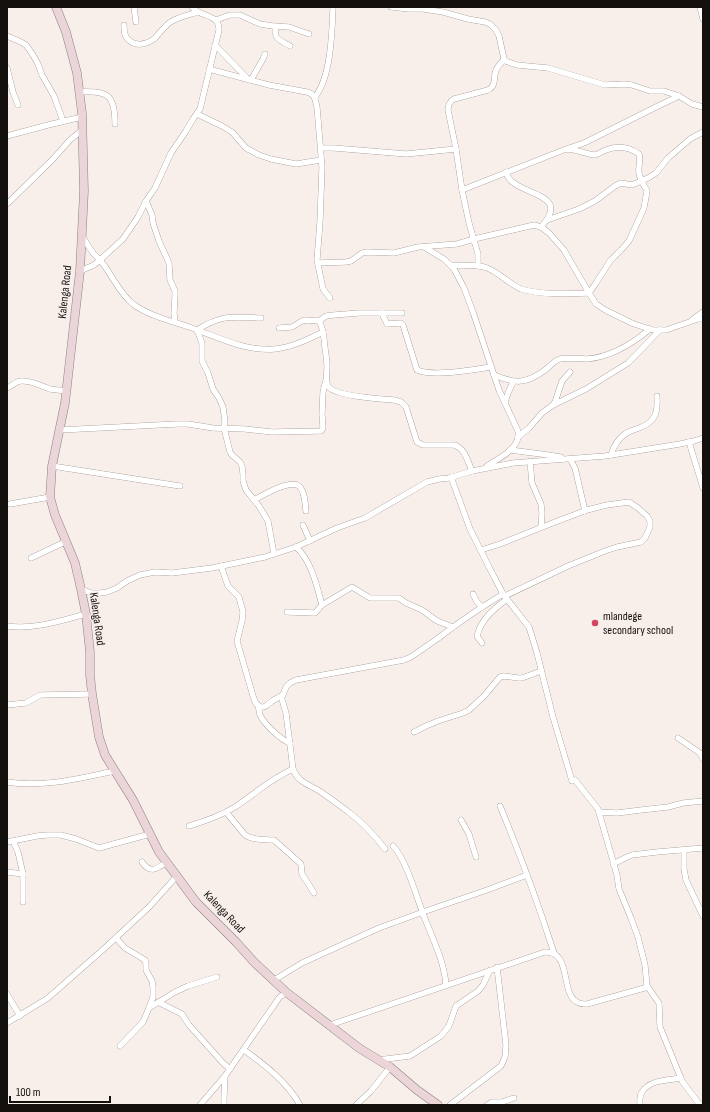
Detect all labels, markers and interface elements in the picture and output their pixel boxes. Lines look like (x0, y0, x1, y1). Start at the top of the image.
street label: Kalenga Road (55, 265, 75, 319)
street label: Kalenga Road (86, 592, 108, 646)
place label: mlandege secondary school (603, 609, 673, 638)
marker: mlandege secondary school (590, 618, 600, 628)
street label: Kalenga Road (200, 888, 248, 936)
scale bar (10, 1078, 110, 1104)
text: 100 m (16, 1085, 41, 1100)

